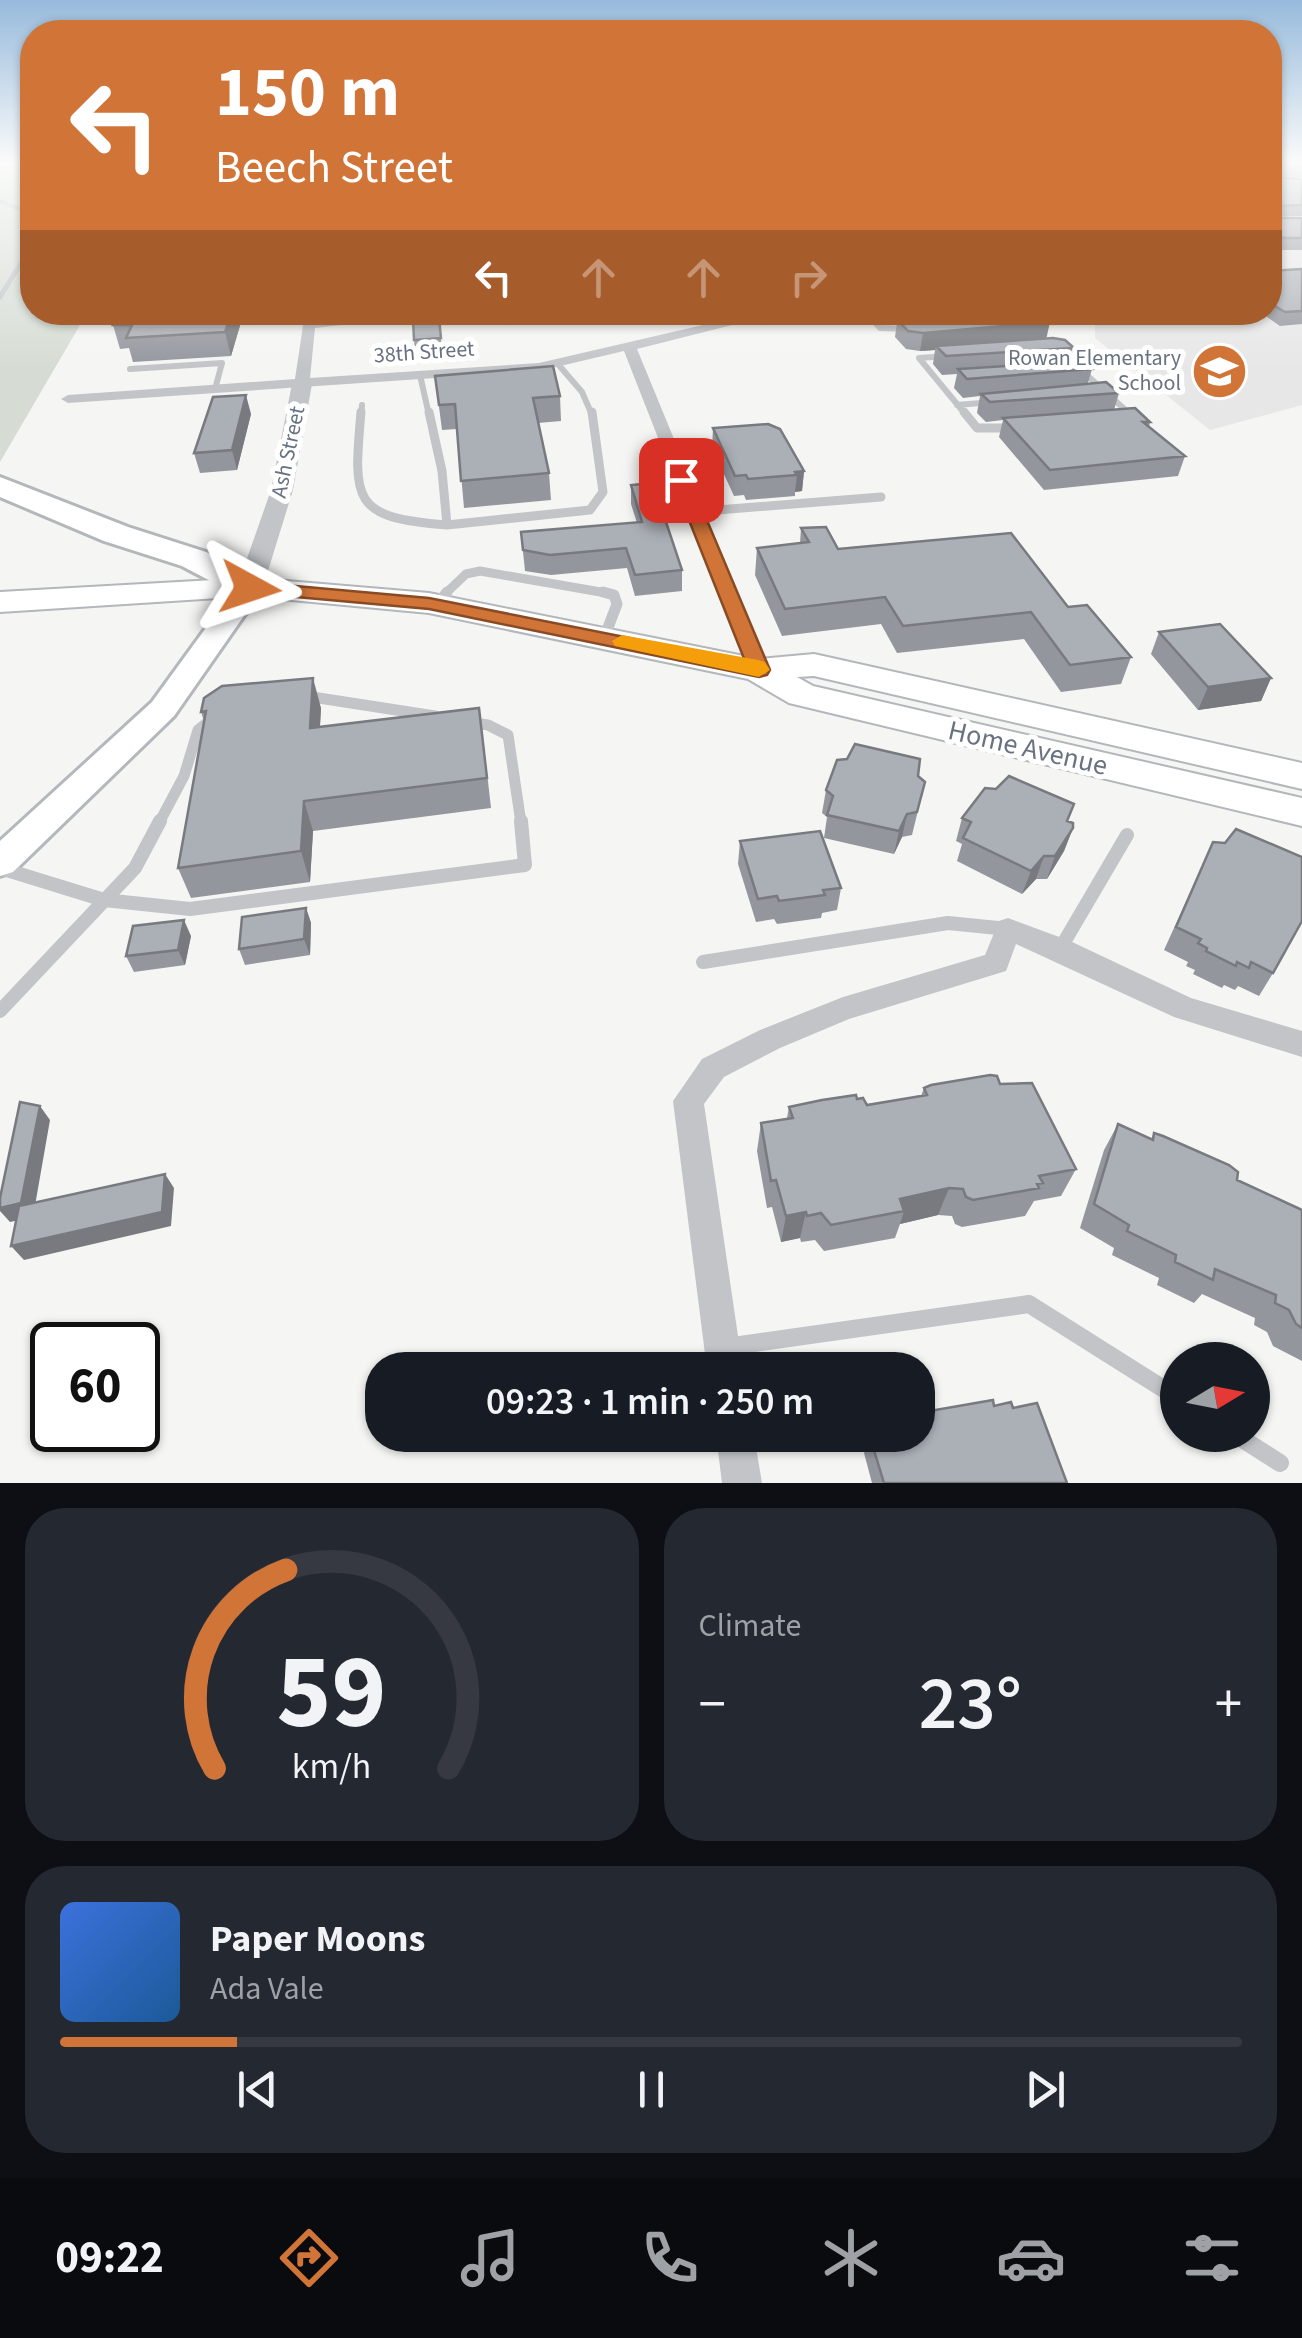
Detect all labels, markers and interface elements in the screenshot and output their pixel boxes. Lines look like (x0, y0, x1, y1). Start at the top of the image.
text: 150 m (215, 43, 400, 143)
icon: left (50, 60, 180, 190)
text: Beech Street (215, 136, 453, 200)
icon: left (466, 250, 521, 305)
icon: ahead (571, 250, 626, 305)
icon: ahead (676, 250, 731, 305)
icon: right (781, 250, 836, 305)
street label: 38th Street (373, 332, 476, 371)
school or university icon: Rowan Elementary School (1190, 341, 1250, 401)
place label: Rowan Elementary School (1008, 342, 1182, 399)
street label: Ash Street (263, 403, 313, 501)
pin (639, 438, 724, 523)
icon: arrive (654, 453, 709, 508)
position arrow (198, 536, 302, 640)
street label: Home Avenue (944, 710, 1112, 786)
speed limit sign: 60 (30, 1322, 160, 1452)
north arrow (1160, 1342, 1270, 1452)
map controls (1160, 1342, 1270, 1452)
text: 09:23 · 1 min · 250 m (486, 1375, 814, 1429)
text: Climate (699, 1603, 801, 1649)
text: 59 (277, 1620, 387, 1768)
text: 23° (919, 1651, 1022, 1758)
text: − (699, 1666, 726, 1744)
text: + (1215, 1666, 1242, 1744)
text: km/h (292, 1741, 371, 1792)
text: Paper Moons (210, 1912, 425, 1966)
text: Ada Vale (210, 1966, 324, 2012)
icon: previous (230, 2062, 285, 2117)
icon: pause (624, 2062, 679, 2117)
icon: next (1018, 2062, 1073, 2117)
icon: directions (274, 2223, 344, 2293)
icon: music (455, 2223, 525, 2293)
icon: phone (635, 2223, 705, 2293)
icon: climate (816, 2223, 886, 2293)
icon: car (996, 2223, 1066, 2293)
icon: filters (1177, 2223, 1247, 2293)
text: 09:22 (55, 2226, 164, 2290)

